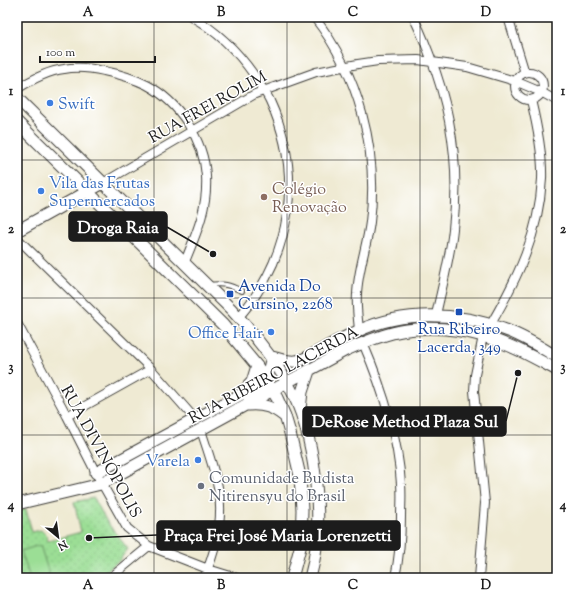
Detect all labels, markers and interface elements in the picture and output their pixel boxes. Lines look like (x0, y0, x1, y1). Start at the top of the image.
text: A (83, 4, 94, 22)
text: B (217, 4, 226, 22)
text: C (348, 4, 358, 22)
text: D (481, 4, 491, 22)
scale bar (40, 38, 155, 64)
text: 100 m (46, 44, 75, 62)
street label: RUA FREI ROLIM (145, 66, 272, 150)
text: 1 (9, 83, 14, 101)
text: 1 (561, 83, 566, 101)
place label: Swift (58, 94, 96, 117)
marker: Swift (45, 98, 55, 108)
place label: Vila das Frutas Supermercados (49, 173, 155, 214)
place label: Colégio Renovação (272, 179, 347, 220)
marker: Vila das Frutas Supermercados (36, 186, 46, 196)
marker: Colégio Renovação (259, 192, 269, 202)
callout: Droga Raia (69, 212, 167, 241)
text: Droga Raia (77, 217, 159, 241)
text: 2 (8, 221, 15, 239)
text: 2 (560, 221, 567, 239)
place label: Avenida Do Cursino, 2268 (238, 276, 333, 317)
marker: Avenida Do Cursino, 2268 (225, 289, 235, 299)
marker: Rua Ribeiro Lacerda, 349 (454, 307, 464, 317)
place label: Rua Ribeiro Lacerda, 349 (417, 319, 501, 360)
street label: RUA RIBEIRO LACERDA (185, 322, 363, 431)
place label: Office Hair (188, 323, 263, 346)
marker: Office Hair (266, 327, 276, 337)
text: 3 (8, 359, 14, 377)
text: 3 (560, 359, 566, 377)
street label: RUA DIVINÓPOLIS (54, 381, 147, 523)
callout: DeRose Method Plaza Sul (303, 407, 506, 436)
text: DeRose Method Plaza Sul (312, 411, 499, 435)
place label: Varela (146, 451, 191, 474)
marker: Varela (193, 455, 203, 465)
place label: Comunidade Budista Nitirensyu do Brasil (209, 468, 355, 509)
marker: Comunidade Budista Nitirensyu do Brasil (196, 481, 206, 491)
text: 4 (7, 497, 15, 515)
text: 4 (559, 497, 567, 515)
north arrow (38, 517, 78, 557)
callout: Praça Frei José Maria Lorenzetti (157, 521, 400, 550)
text: Praça Frei José Maria Lorenzetti (164, 525, 392, 549)
text: N (54, 535, 71, 554)
text: A (83, 577, 94, 595)
text: B (217, 577, 226, 595)
text: C (348, 577, 358, 595)
text: D (481, 577, 491, 595)

